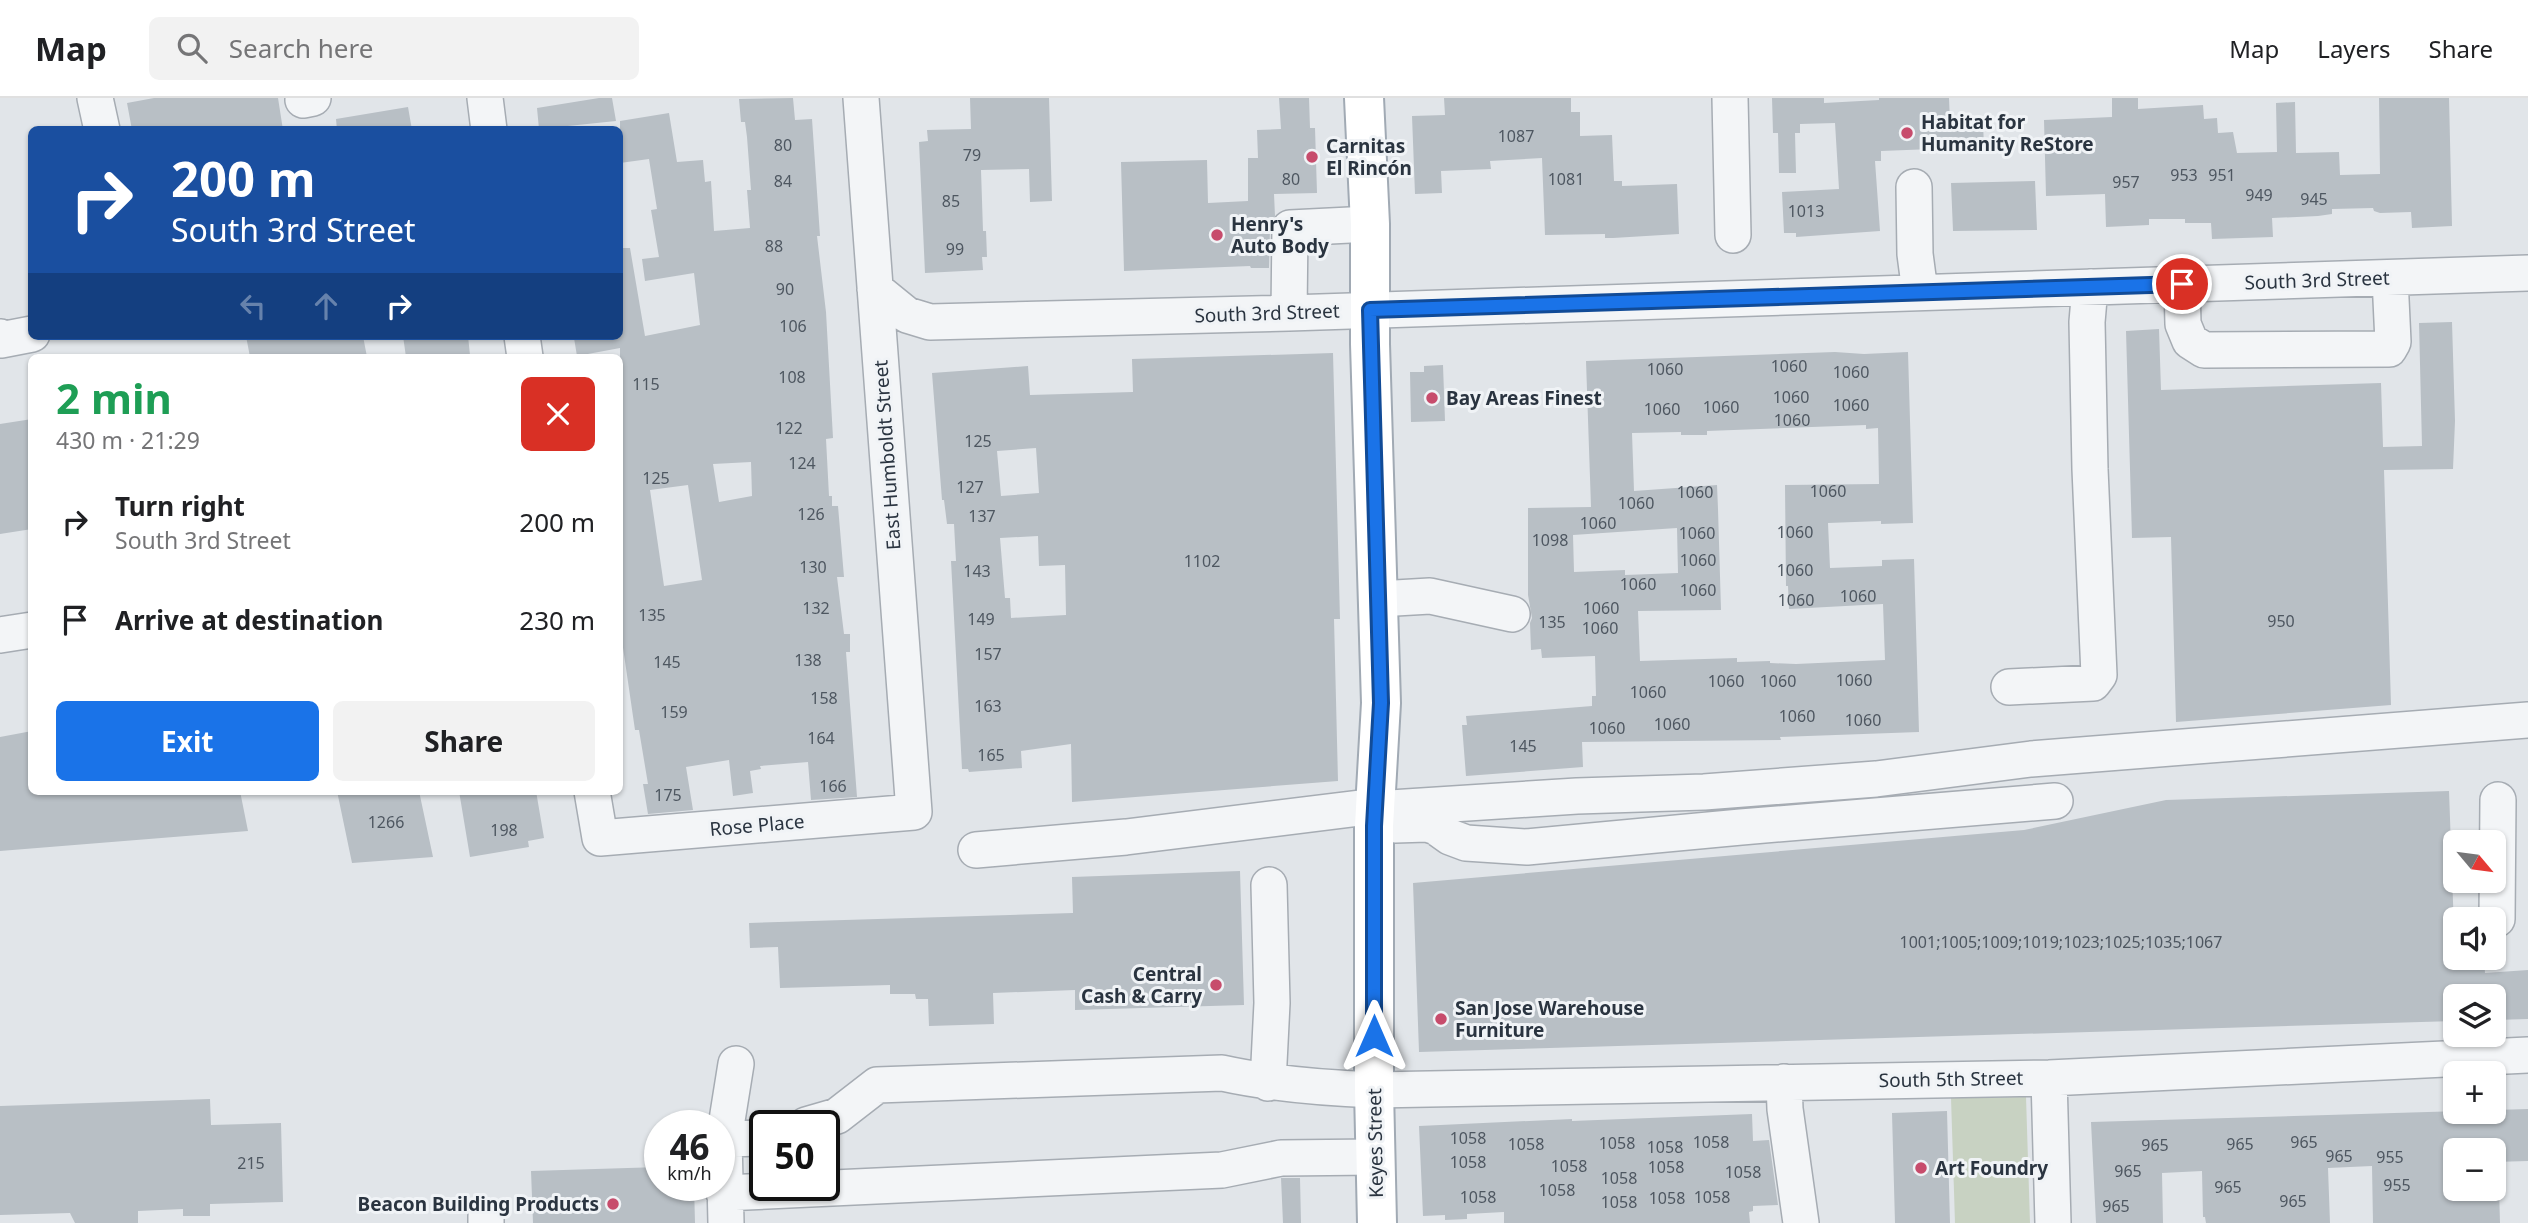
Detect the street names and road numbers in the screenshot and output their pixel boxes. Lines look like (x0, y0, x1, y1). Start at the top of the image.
street label: South 3rd Street (2244, 264, 2390, 296)
street label: South 3rd Street (1194, 297, 1340, 329)
street label: East Humboldt Street (867, 359, 907, 551)
street label: Rose Place (709, 808, 805, 842)
street label: South 5th Street (1878, 1065, 2024, 1093)
street label: Keyes Street (1361, 1088, 1389, 1198)

